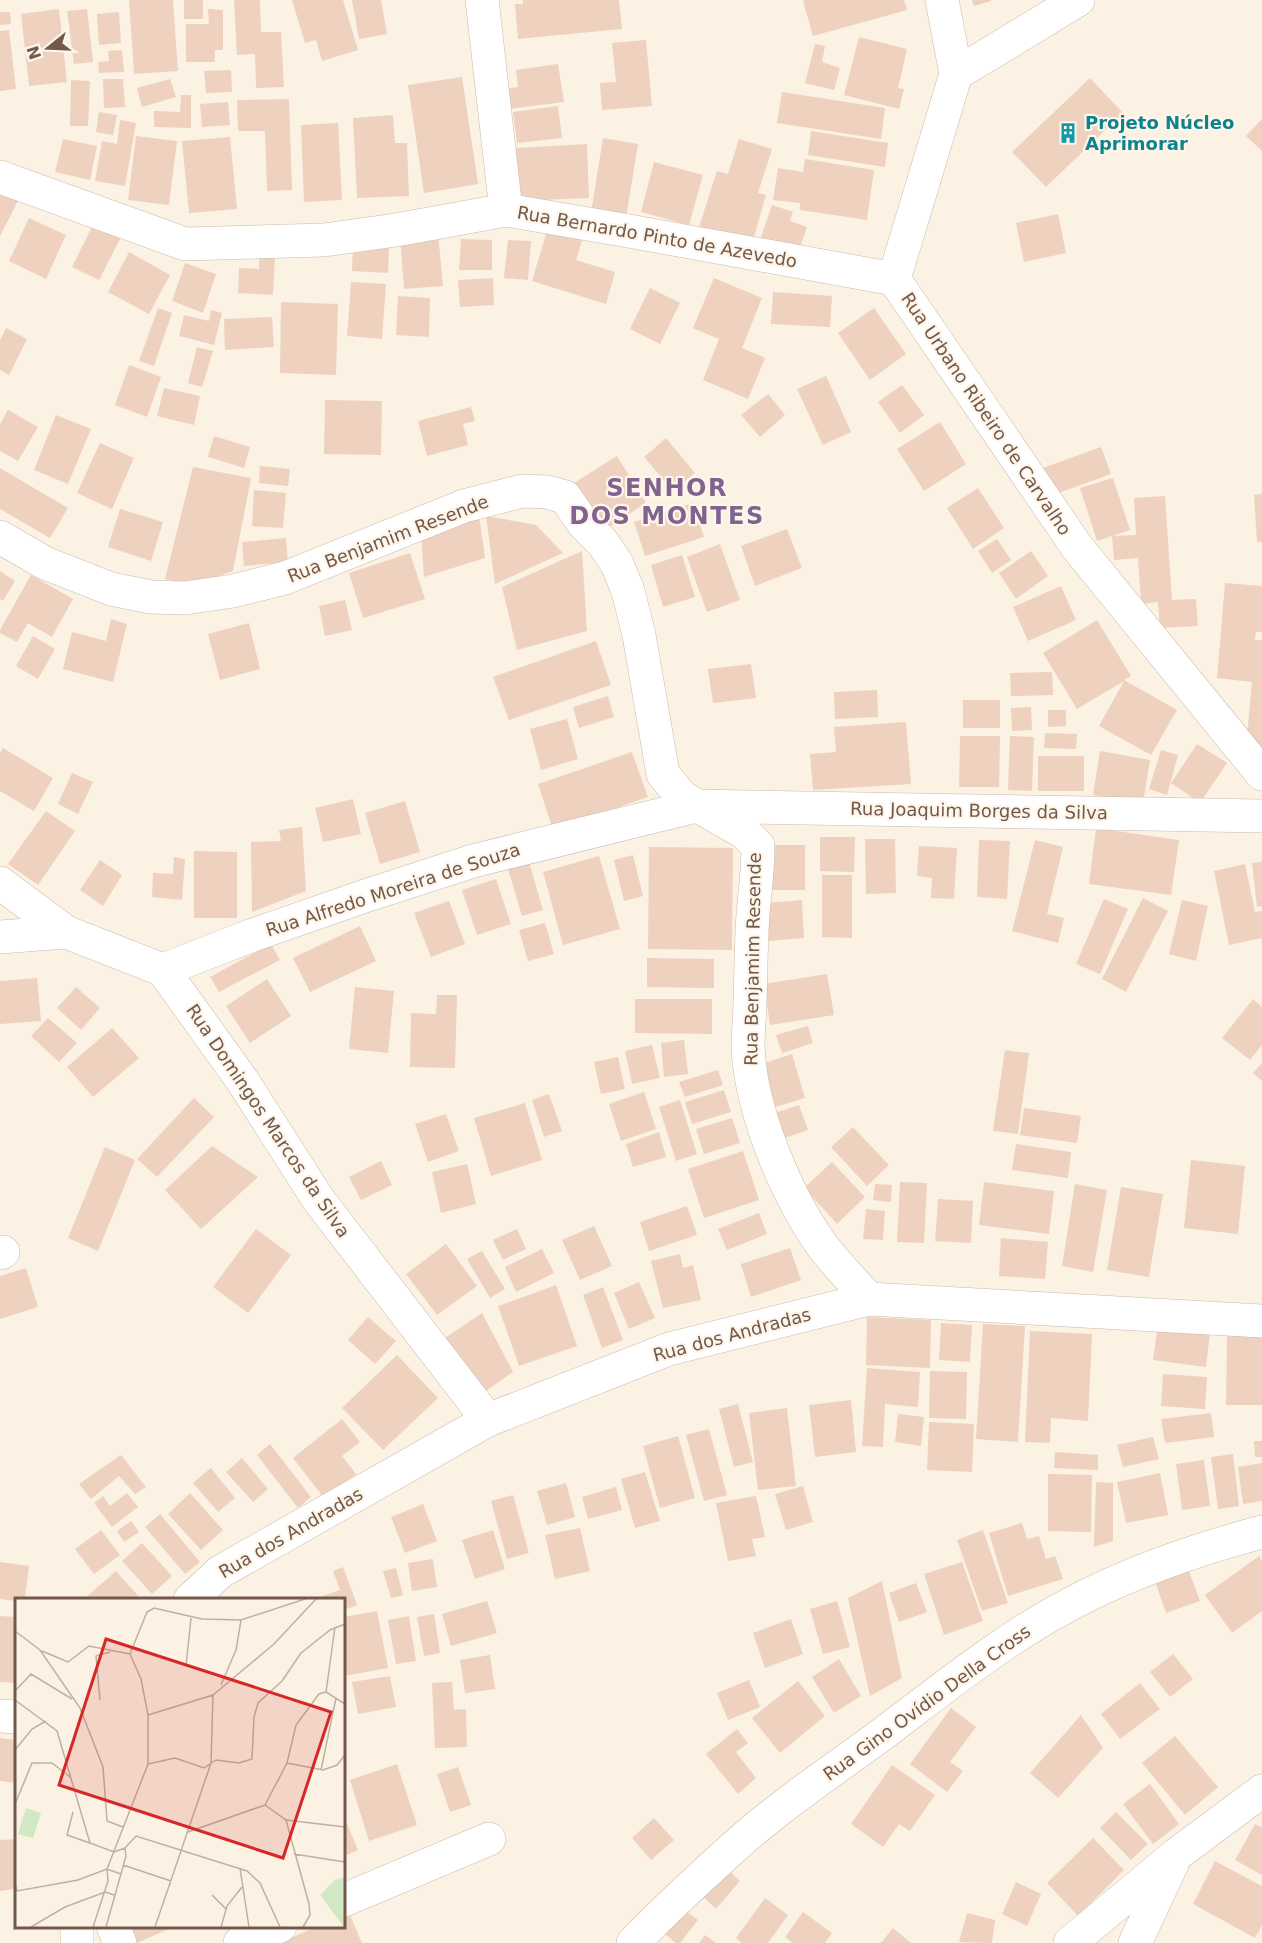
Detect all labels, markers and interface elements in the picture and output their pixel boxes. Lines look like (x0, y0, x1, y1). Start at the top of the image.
north arrow (18, 18, 78, 78)
text: N (23, 43, 45, 62)
place label: Projeto Núcleo Aprimorar (1085, 112, 1234, 154)
building icon: Projeto Núcleo Aprimorar (1056, 121, 1080, 145)
street label: Rua Bernardo Pinto de Azevedo (515, 202, 799, 272)
street label: Rua Urbano Ribeiro de Carvalho (897, 288, 1076, 539)
district label: SENHOR DOS MONTES (569, 474, 765, 530)
street label: Rua Benjamim Resende (284, 490, 491, 587)
street label: Rua Joaquim Borges da Silva (850, 798, 1108, 823)
street label: Rua Alfredo Moreira de Souza (263, 838, 523, 941)
street label: Rua Benjamim Resende (740, 852, 765, 1066)
street label: Rua Domingos Marcos da Silva (182, 1000, 355, 1241)
street label: Rua dos Andradas (651, 1303, 813, 1366)
street label: Rua dos Andradas (215, 1483, 366, 1582)
inset map (15, 1598, 345, 1928)
street label: Rua Gino Ovídio Della Cross (819, 1620, 1034, 1785)

